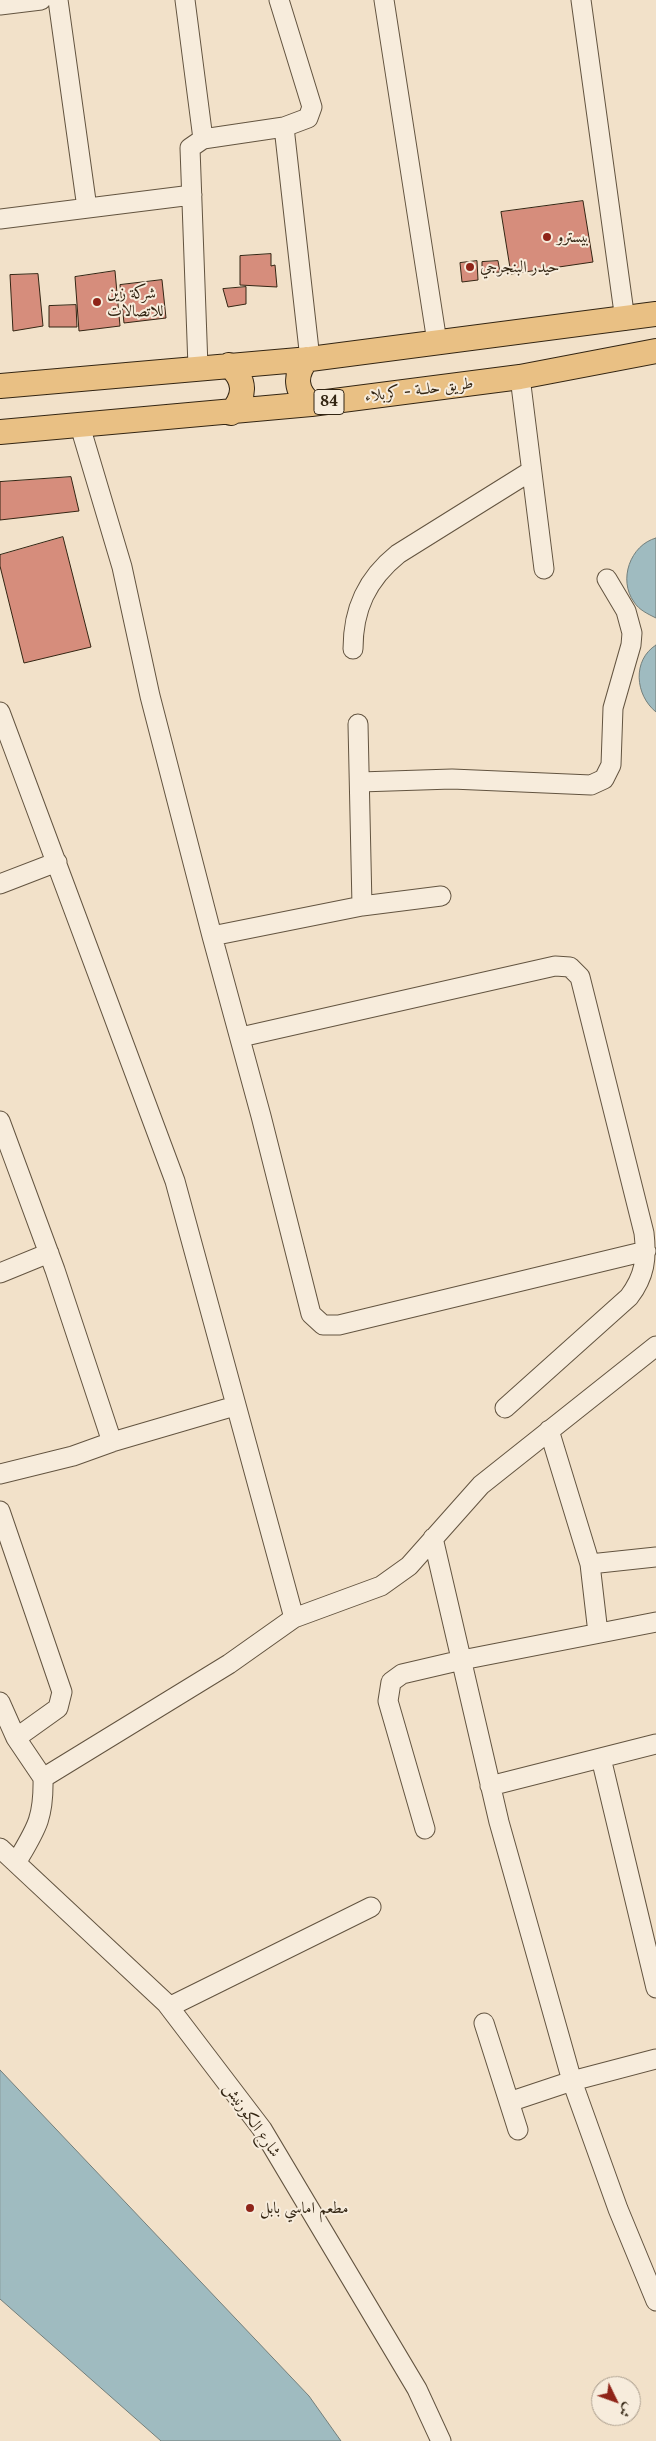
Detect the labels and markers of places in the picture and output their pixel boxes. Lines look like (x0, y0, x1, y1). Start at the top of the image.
place label: بيسترو (557, 227, 589, 247)
marker: بيسترو (541, 231, 553, 243)
place label: حيدر البنجرجي (480, 257, 559, 277)
marker: حيدر البنجرجي (464, 261, 476, 273)
place label: شركة زين للاتصالات (107, 283, 164, 321)
marker: شركة زين للاتصالات (91, 296, 103, 308)
place label: مطعم اماسي بابل (260, 2198, 348, 2218)
marker: مطعم اماسي بابل (244, 2202, 256, 2214)

